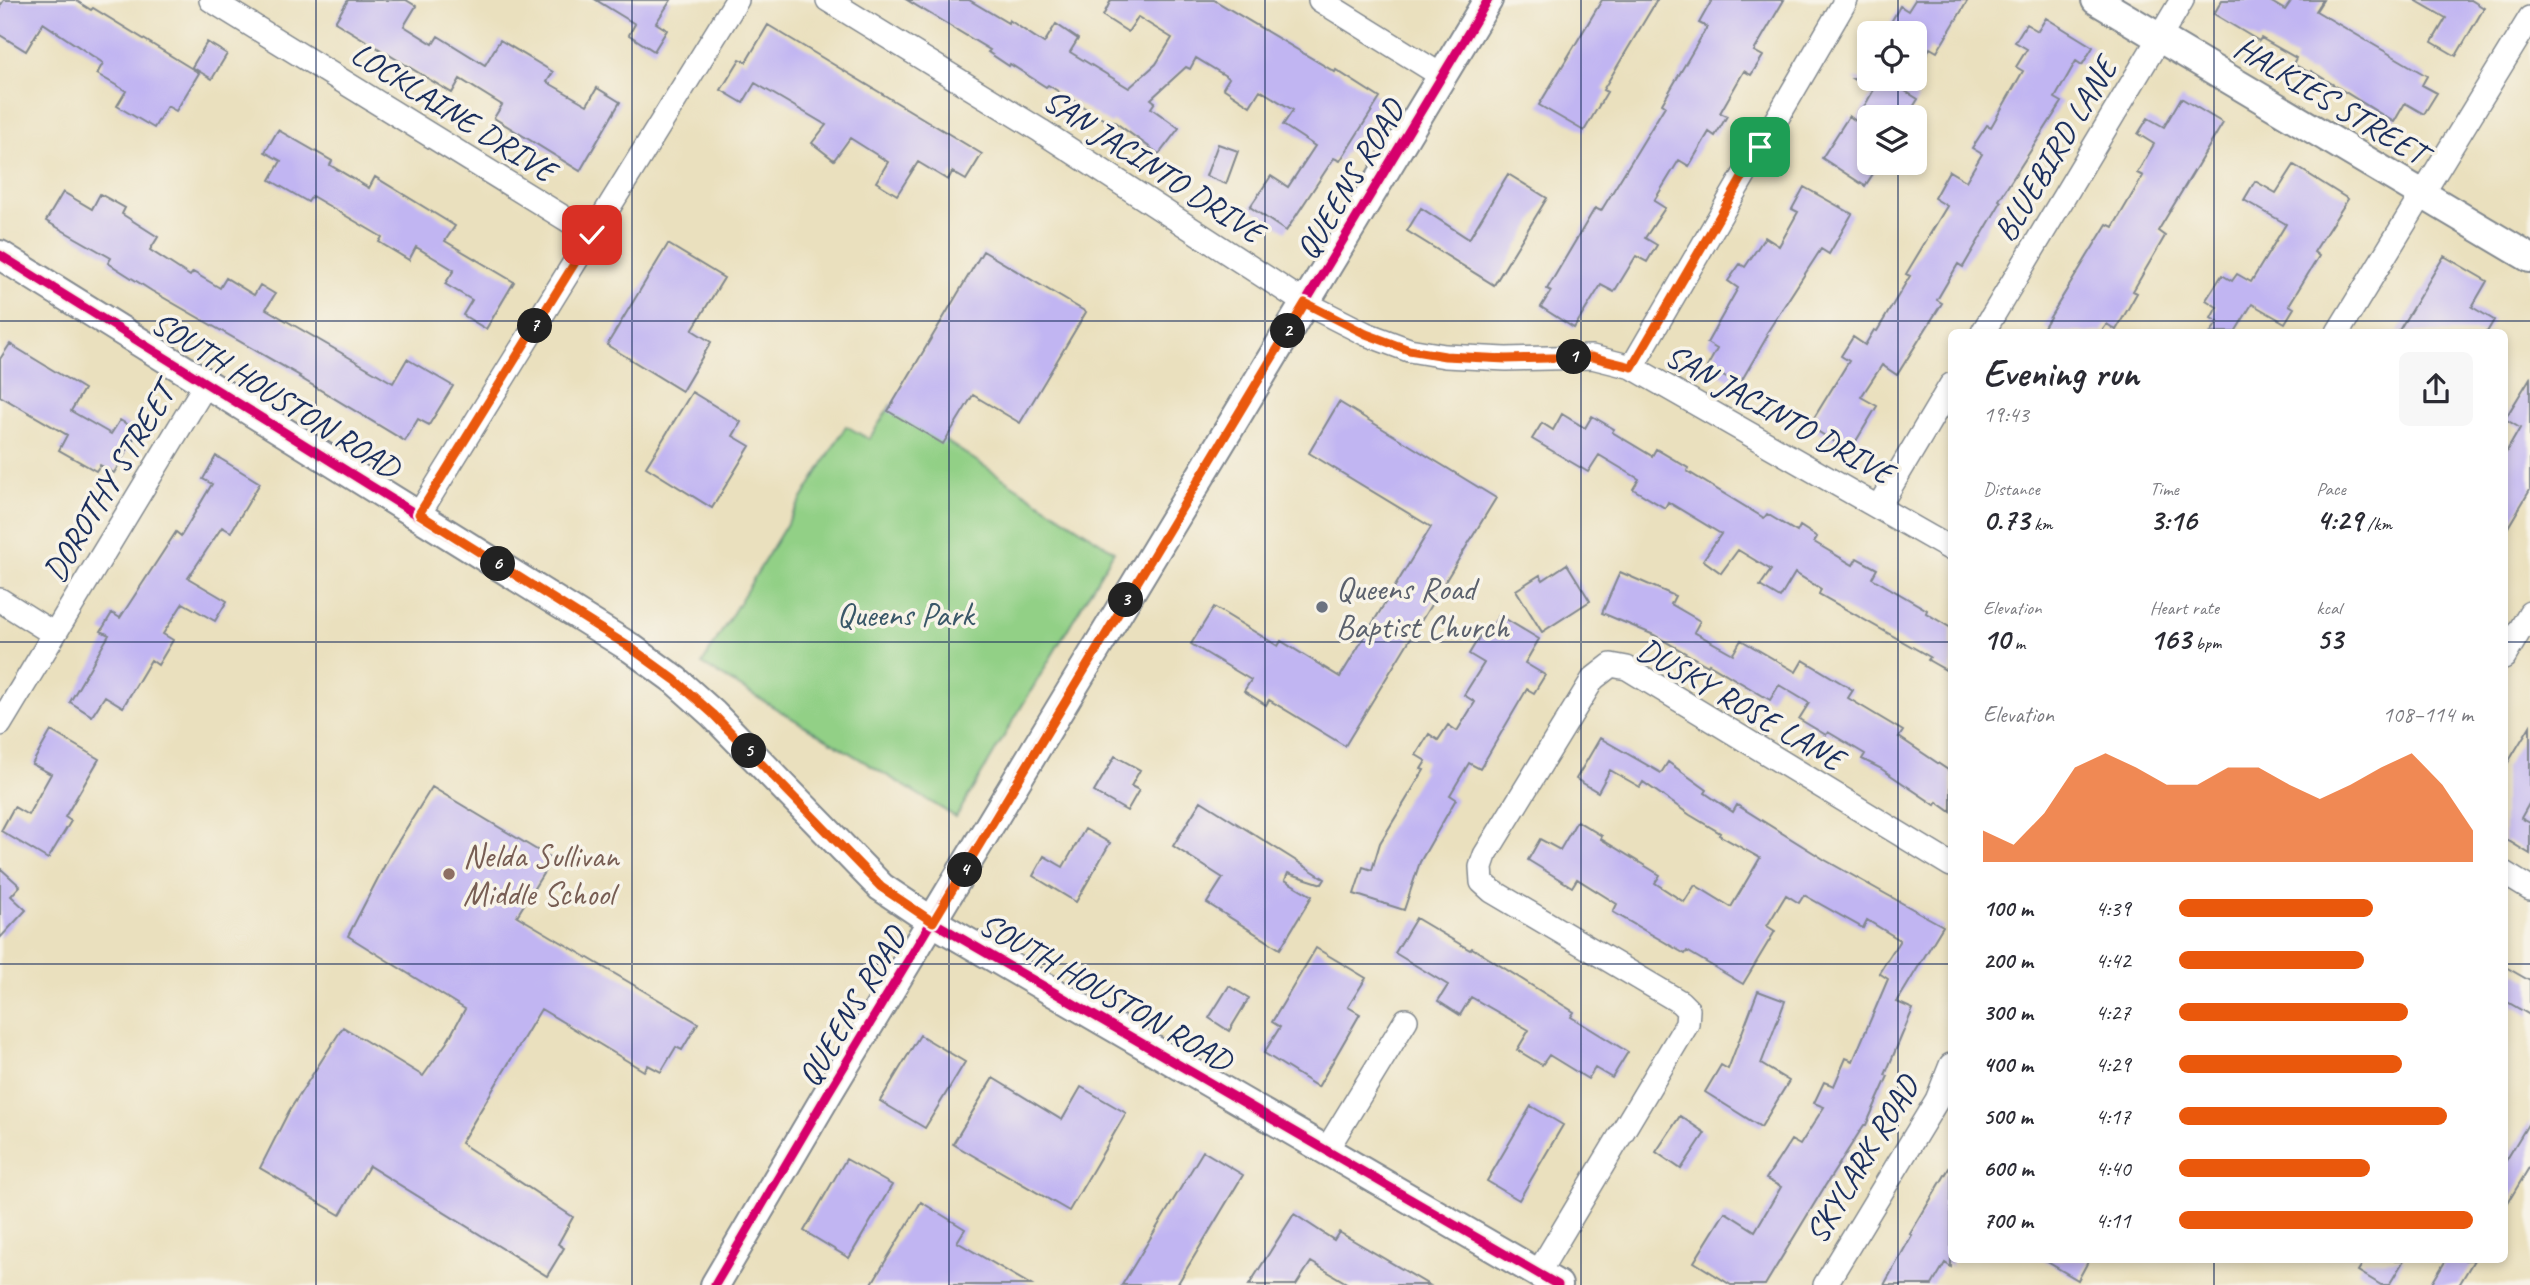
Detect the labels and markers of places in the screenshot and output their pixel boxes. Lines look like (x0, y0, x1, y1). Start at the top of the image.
pin (1730, 117, 1790, 177)
pin (562, 205, 622, 265)
pin: 7 (518, 308, 552, 344)
pin: 2 (1270, 314, 1306, 348)
pin: 1 (1556, 340, 1592, 374)
pin: 6 (480, 546, 516, 582)
place label: Queens Road Baptist Church (1336, 568, 1511, 648)
pin: 3 (1108, 582, 1144, 618)
marker: Queens Road Baptist Church (1314, 599, 1330, 615)
pin: 5 (732, 734, 766, 768)
place label: Nelda Sullivan Middle School (463, 835, 621, 915)
pin: 4 (948, 852, 982, 888)
marker: Nelda Sullivan Middle School (441, 866, 457, 882)

